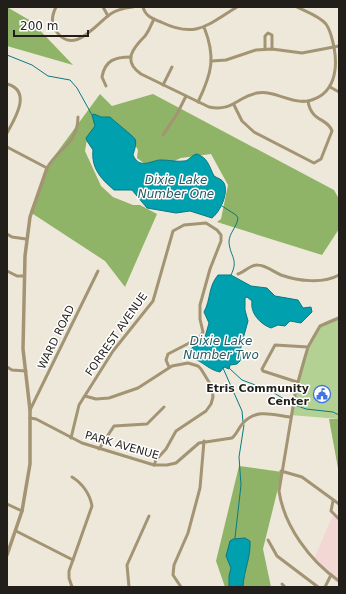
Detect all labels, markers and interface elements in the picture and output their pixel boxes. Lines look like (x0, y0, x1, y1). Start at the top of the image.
scale bar (14, 12, 88, 38)
text: 200 m (20, 19, 58, 33)
water label: Dixie Lake Number One (138, 173, 214, 201)
street label: FORREST AVENUE (83, 290, 150, 379)
street label: WARD ROAD (35, 303, 78, 371)
water label: Dixie Lake Number Two (183, 334, 259, 362)
place label: Etris Community Center (206, 382, 310, 408)
public building icon: Etris Community Center (312, 384, 332, 404)
street label: PARK AVENUE (83, 429, 160, 462)

